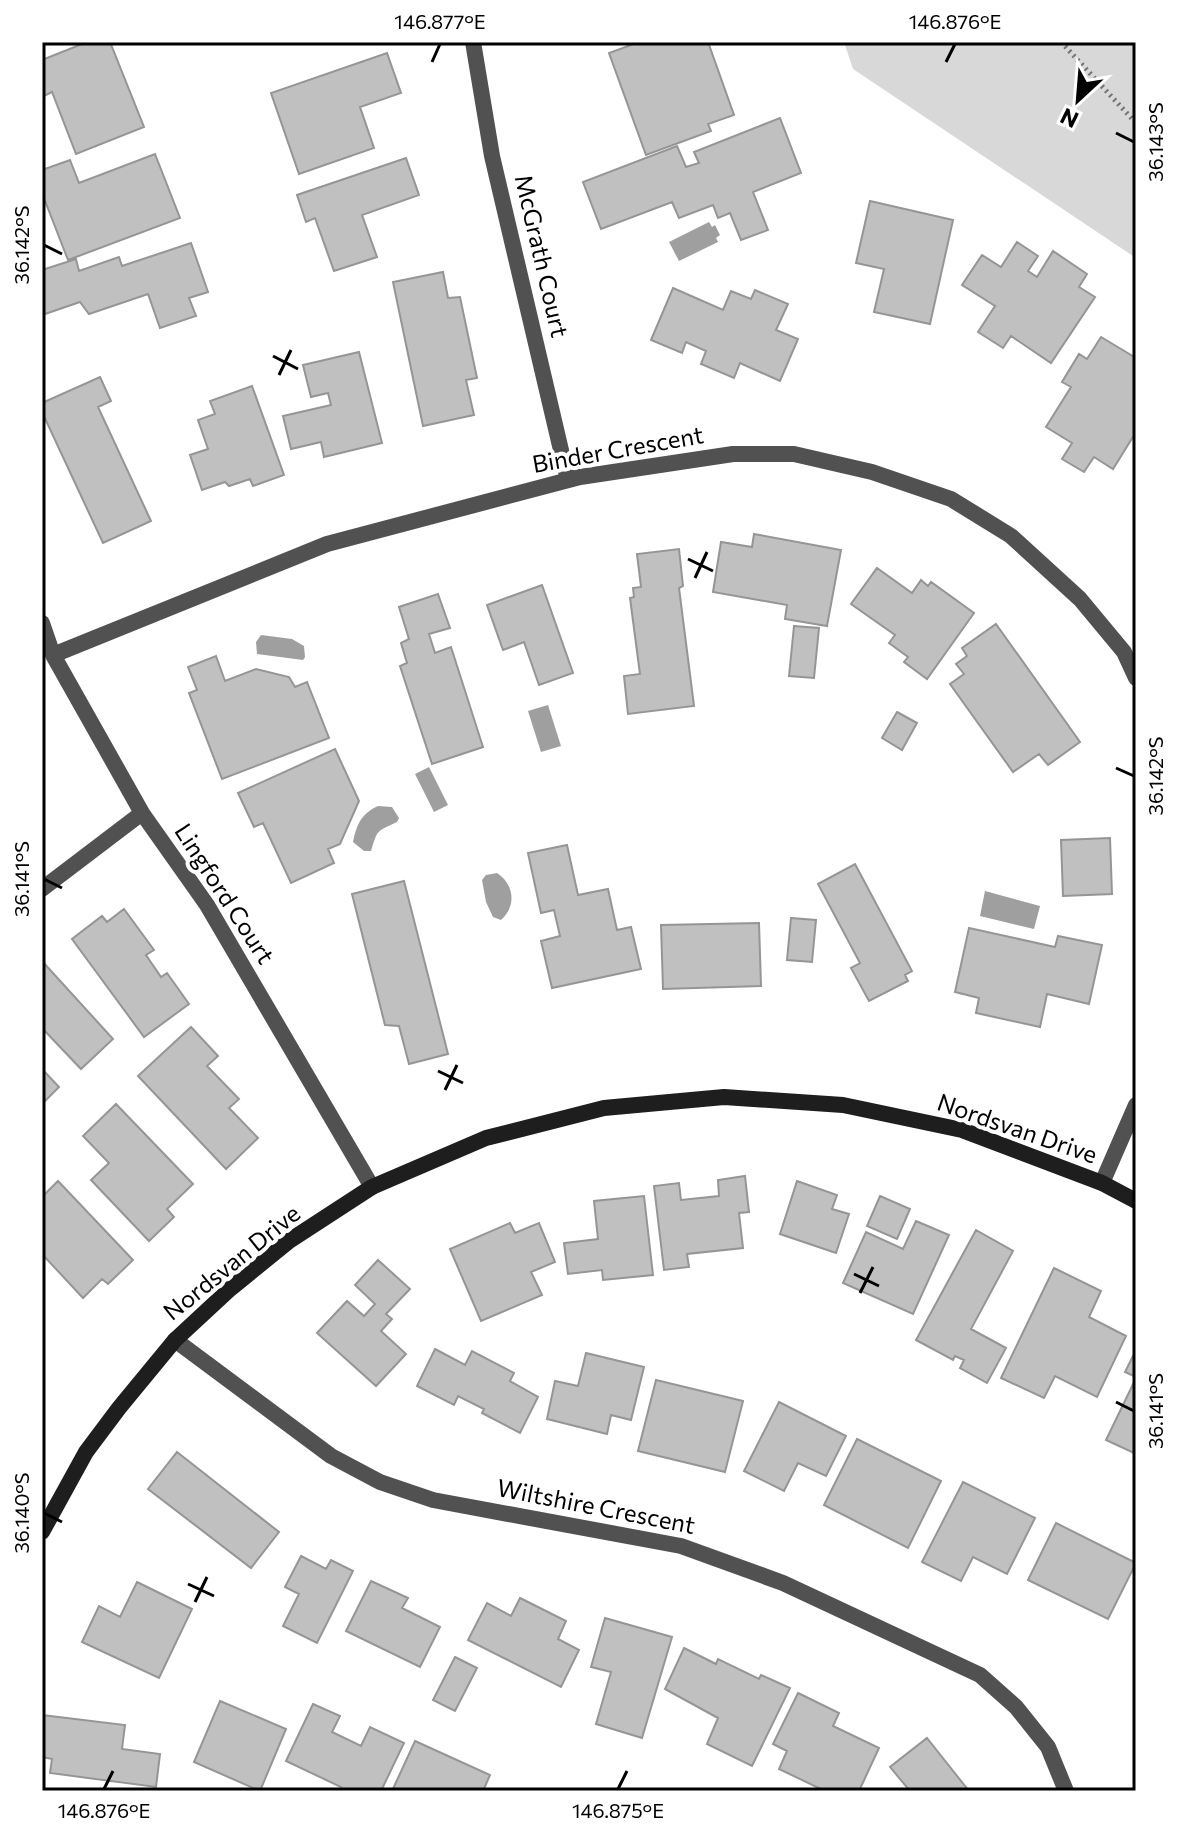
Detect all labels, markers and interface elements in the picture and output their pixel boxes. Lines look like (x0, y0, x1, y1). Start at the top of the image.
text: 146.877°E (394, 9, 486, 33)
text: 146.876°E (909, 9, 1001, 33)
north arrow (1038, 60, 1118, 140)
text: 36.143°S (1143, 102, 1167, 182)
text: N (1056, 103, 1082, 134)
street label: McGrath Court (510, 171, 575, 340)
text: 36.142°S (9, 205, 33, 285)
street label: Binder Crescent (530, 419, 706, 478)
text: 36.142°S (1143, 736, 1167, 816)
street label: Lingford Court (169, 818, 281, 969)
text: 36.141°S (9, 841, 33, 917)
street label: Nordsvan Drive (934, 1087, 1101, 1168)
street label: Nordsvan Drive (157, 1198, 305, 1326)
text: 36.141°S (1143, 1373, 1167, 1449)
text: 36.140°S (9, 1472, 33, 1554)
street label: Wiltshire Crescent (495, 1472, 698, 1539)
text: 146.876°E (58, 1798, 150, 1822)
text: 146.875°E (572, 1798, 664, 1822)

